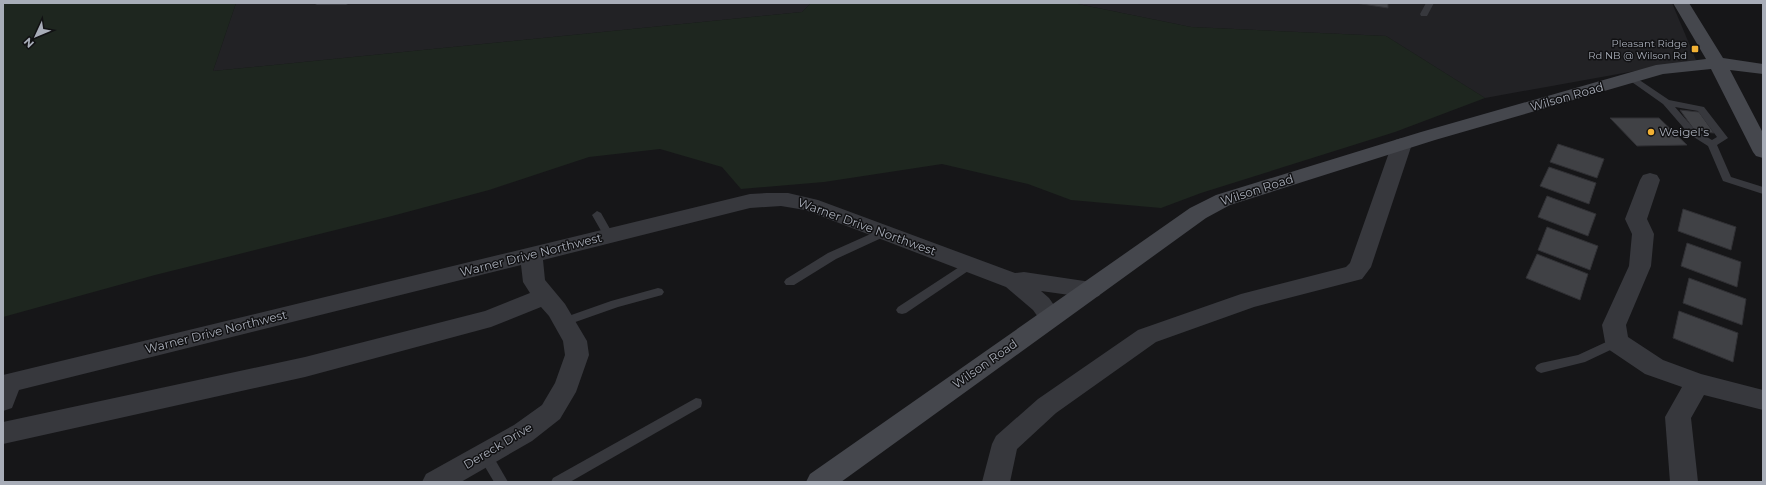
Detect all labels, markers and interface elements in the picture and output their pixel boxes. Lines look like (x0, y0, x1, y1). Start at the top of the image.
north arrow (16, 16, 56, 56)
text: N (21, 35, 37, 51)
place label: Pleasant Ridge Rd NB @ Wilson Rd (1588, 37, 1687, 62)
marker: Pleasant Ridge Rd NB @ Wilson Rd (1690, 44, 1700, 54)
street label: Wilson Road (1528, 79, 1605, 114)
place label: Weigel's (1659, 124, 1709, 139)
marker: Weigel's (1646, 127, 1656, 137)
street label: Wilson Road (1219, 171, 1295, 208)
street label: Warner Drive Northwest (796, 195, 938, 259)
street label: Warner Drive Northwest (458, 230, 604, 279)
street label: Warner Drive Northwest (143, 307, 289, 356)
street label: Wilson Road (949, 336, 1020, 391)
street label: Dereck Drive (461, 419, 535, 472)

